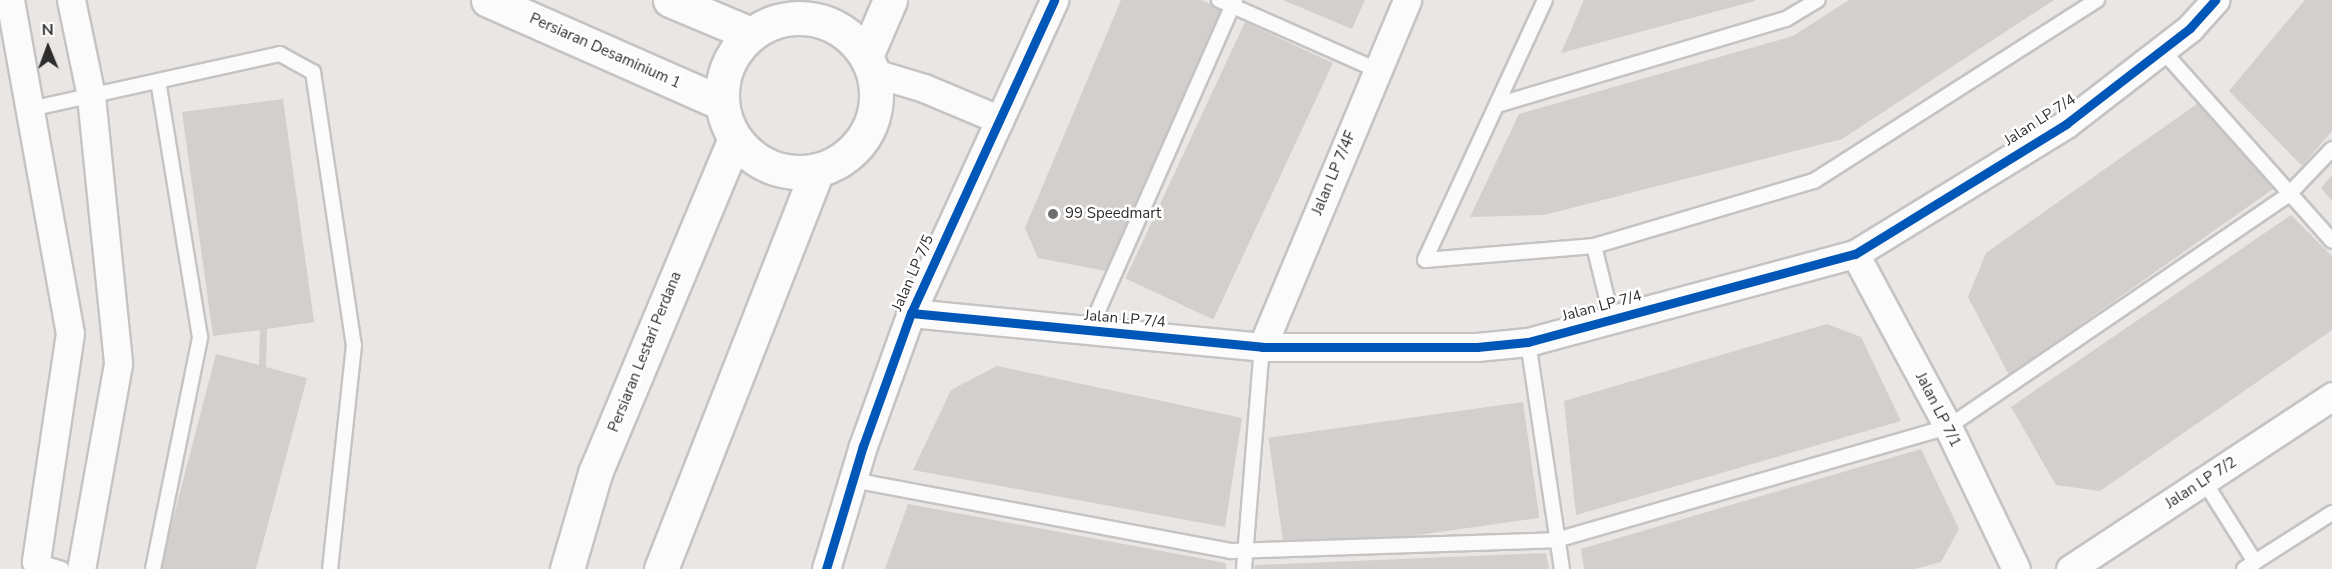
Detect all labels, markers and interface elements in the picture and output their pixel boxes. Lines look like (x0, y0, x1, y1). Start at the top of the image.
street label: Persiaran Desaminium 1 (527, 10, 683, 92)
north arrow (18, 18, 78, 78)
text: N (42, 19, 54, 41)
street label: Jalan LP 7/4 (2001, 90, 2079, 150)
street label: Jalan LP 7/4F (1308, 128, 1360, 218)
place label: 99 Speedmart (1065, 205, 1161, 223)
marker: 99 Speedmart (1046, 207, 1060, 221)
street label: Jalan LP 7/5 (888, 232, 938, 314)
street label: Persiaran Lestari Perdana (605, 269, 685, 435)
street label: Jalan LP 7/4 (1560, 287, 1644, 325)
street label: Jalan LP 7/4 (1084, 306, 1166, 332)
street label: Jalan LP 7/1 (1912, 370, 1964, 450)
street label: Jalan LP 7/2 (2162, 453, 2240, 513)

